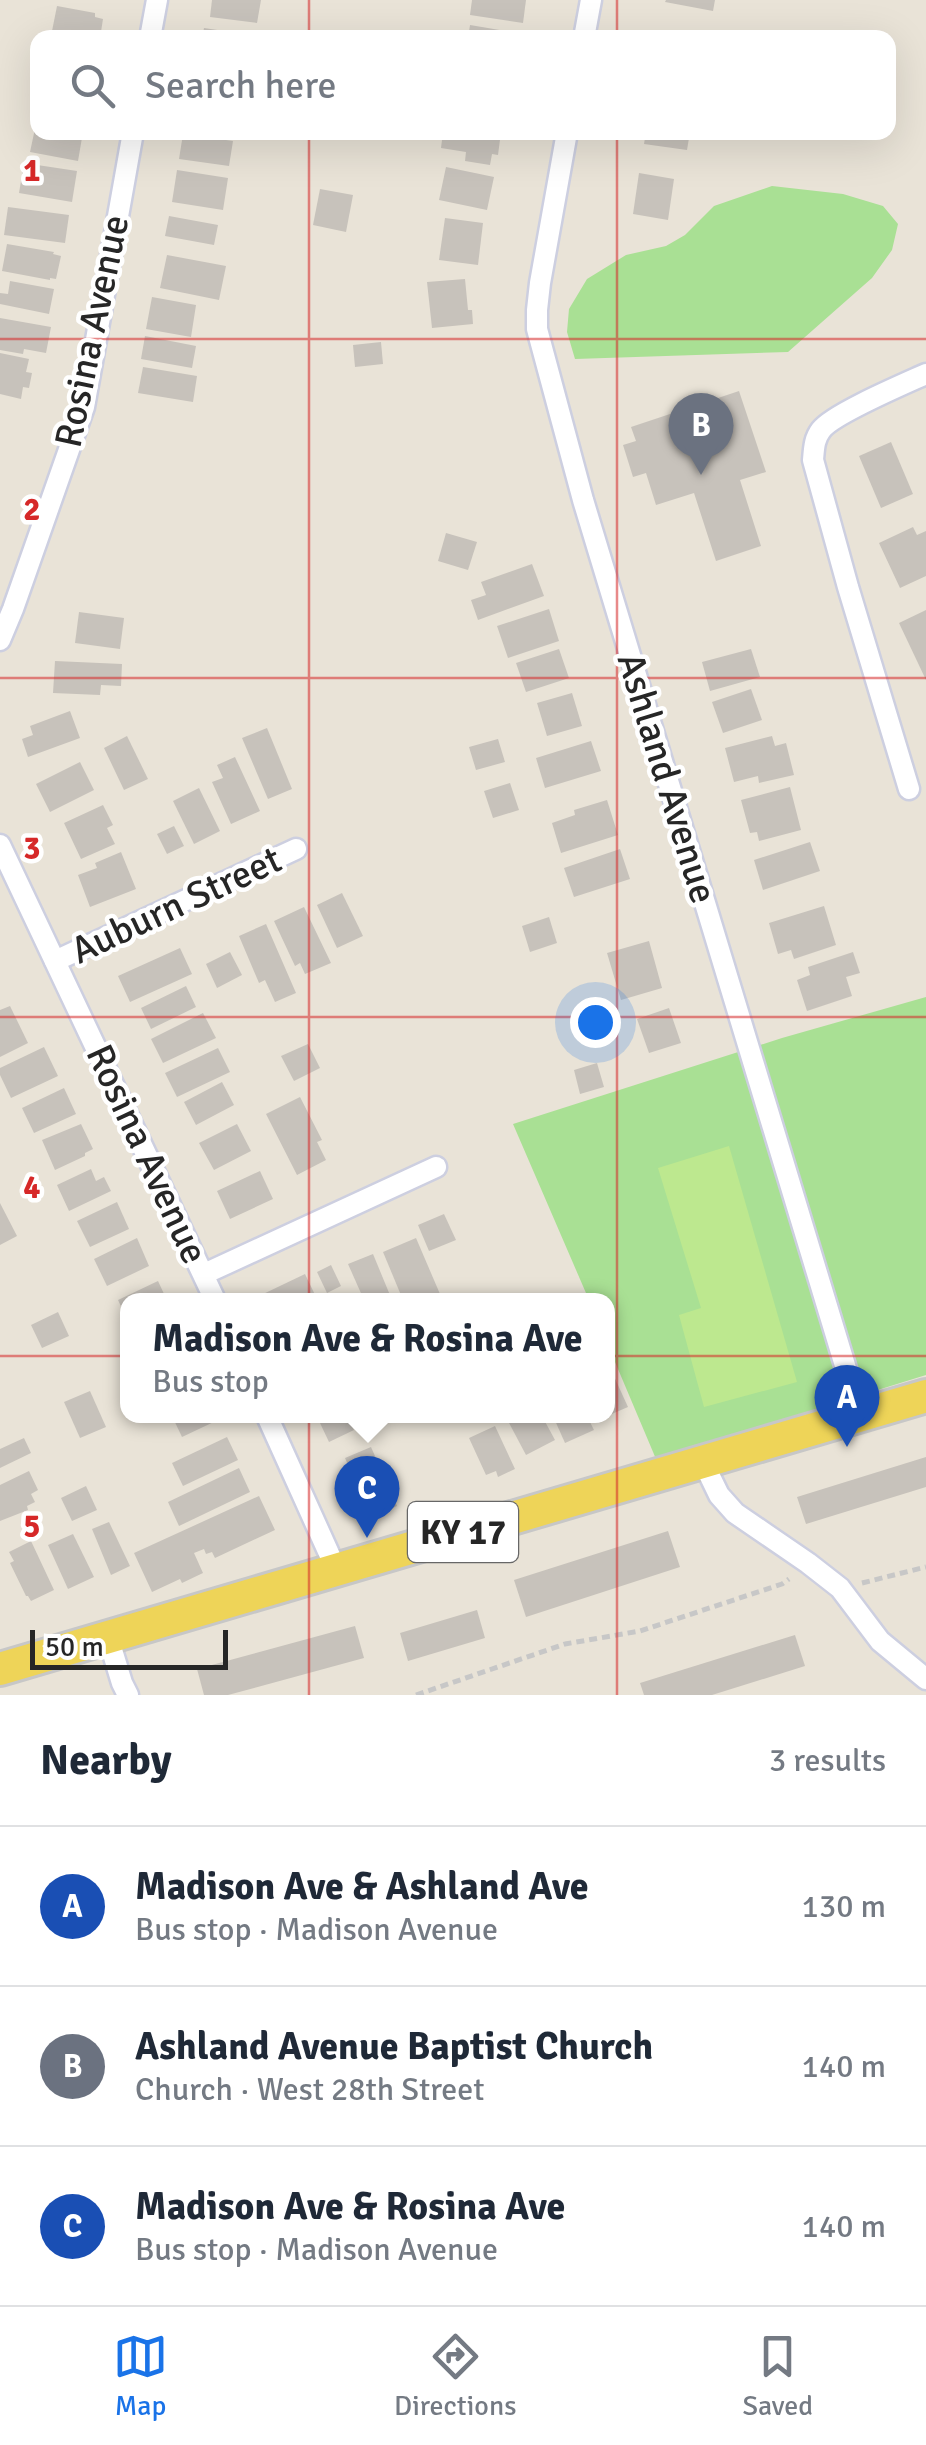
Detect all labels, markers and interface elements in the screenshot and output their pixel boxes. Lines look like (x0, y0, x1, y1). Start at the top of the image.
search box (30, 30, 896, 140)
icon: search (65, 58, 120, 113)
text: Search here (145, 62, 337, 109)
text: 1 (23, 151, 41, 190)
street label: Rosina Avenue (44, 211, 140, 451)
pin: B (668, 392, 734, 475)
text: 2 (23, 490, 41, 529)
street label: Ashland Avenue (607, 647, 727, 909)
text: 3 (23, 829, 41, 868)
street label: Auburn Street (63, 836, 289, 974)
your location (570, 997, 621, 1048)
street label: Rosina Avenue (76, 1037, 218, 1271)
text: 4 (23, 1168, 41, 1207)
popup (120, 1293, 615, 1423)
text: Madison Ave & Rosina Ave (152, 1315, 583, 1362)
text: Bus stop (152, 1362, 269, 1401)
pin: A (814, 1364, 880, 1447)
pin: C (334, 1456, 400, 1538)
road number: KY 17 (408, 1502, 518, 1562)
text: 5 (23, 1507, 41, 1546)
scale bar (30, 1625, 228, 1670)
text: 50 m (45, 1630, 104, 1664)
text: Nearby (40, 1735, 172, 1786)
text: 3 results (769, 1741, 886, 1780)
text: Madison Ave & Ashland Ave (135, 1863, 589, 1910)
text: A (62, 1887, 83, 1926)
text: 130 m (802, 1887, 886, 1926)
text: Bus stop · Madison Avenue (135, 1910, 498, 1949)
text: Ashland Avenue Baptist Church (135, 2023, 653, 2070)
text: B (63, 2047, 82, 2086)
text: 140 m (802, 2047, 886, 2086)
text: Church · West 28th Street (135, 2070, 485, 2109)
text: Madison Ave & Rosina Ave (135, 2183, 565, 2230)
text: C (63, 2207, 82, 2246)
text: 140 m (802, 2207, 886, 2246)
text: Bus stop · Madison Avenue (135, 2230, 498, 2269)
tab: Map (113, 2329, 168, 2423)
tab: Directions (394, 2329, 516, 2423)
tab: Saved (742, 2329, 813, 2423)

